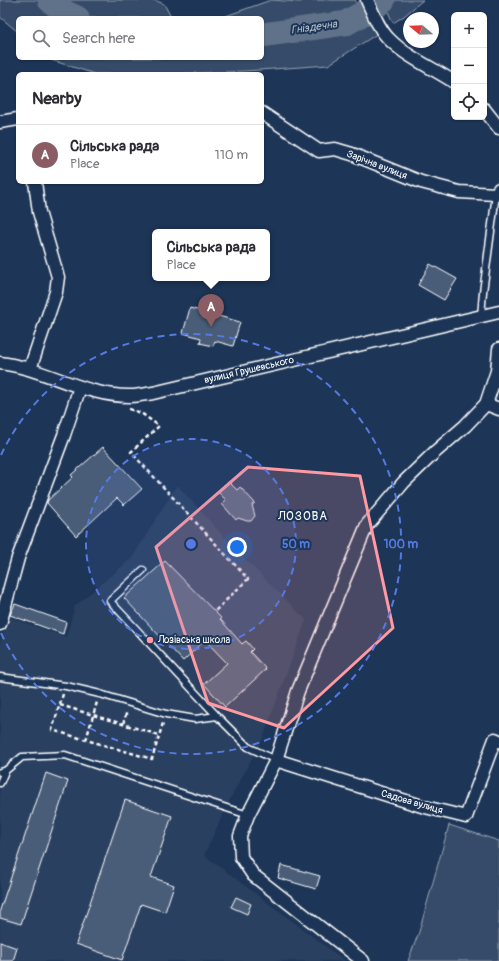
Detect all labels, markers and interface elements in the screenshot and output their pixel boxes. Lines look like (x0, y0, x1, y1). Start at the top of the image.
north arrow (403, 12, 439, 48)
map controls (451, 12, 487, 120)
button: + (451, 12, 487, 48)
search box (16, 16, 264, 60)
water label: Гніздечна (290, 17, 339, 37)
icon: search (30, 27, 52, 49)
text: Search here (62, 29, 135, 48)
button: − (451, 48, 487, 84)
button: locate (451, 84, 487, 120)
text: Nearby (32, 88, 81, 109)
text: Сільська рада (70, 137, 159, 156)
text: A (41, 147, 49, 163)
text: 110 m (215, 147, 248, 163)
street label: Зарічна вулиця (345, 148, 409, 182)
text: Place (70, 156, 99, 172)
popup (152, 229, 270, 281)
text: Сільська рада (166, 238, 256, 257)
text: Place (166, 257, 196, 273)
pin: A (198, 294, 224, 327)
street label: вулиця Грушевського (203, 354, 296, 386)
district label: ЛОЗОВА (277, 509, 328, 524)
centre of rings (184, 537, 198, 551)
your location (227, 537, 247, 557)
text: 50 m (282, 537, 310, 552)
text: 100 m (384, 537, 419, 552)
place label: Лозівська школа (157, 634, 230, 646)
marker: Лозівська школа (145, 635, 155, 645)
street label: Садова вулиця (380, 787, 445, 817)

